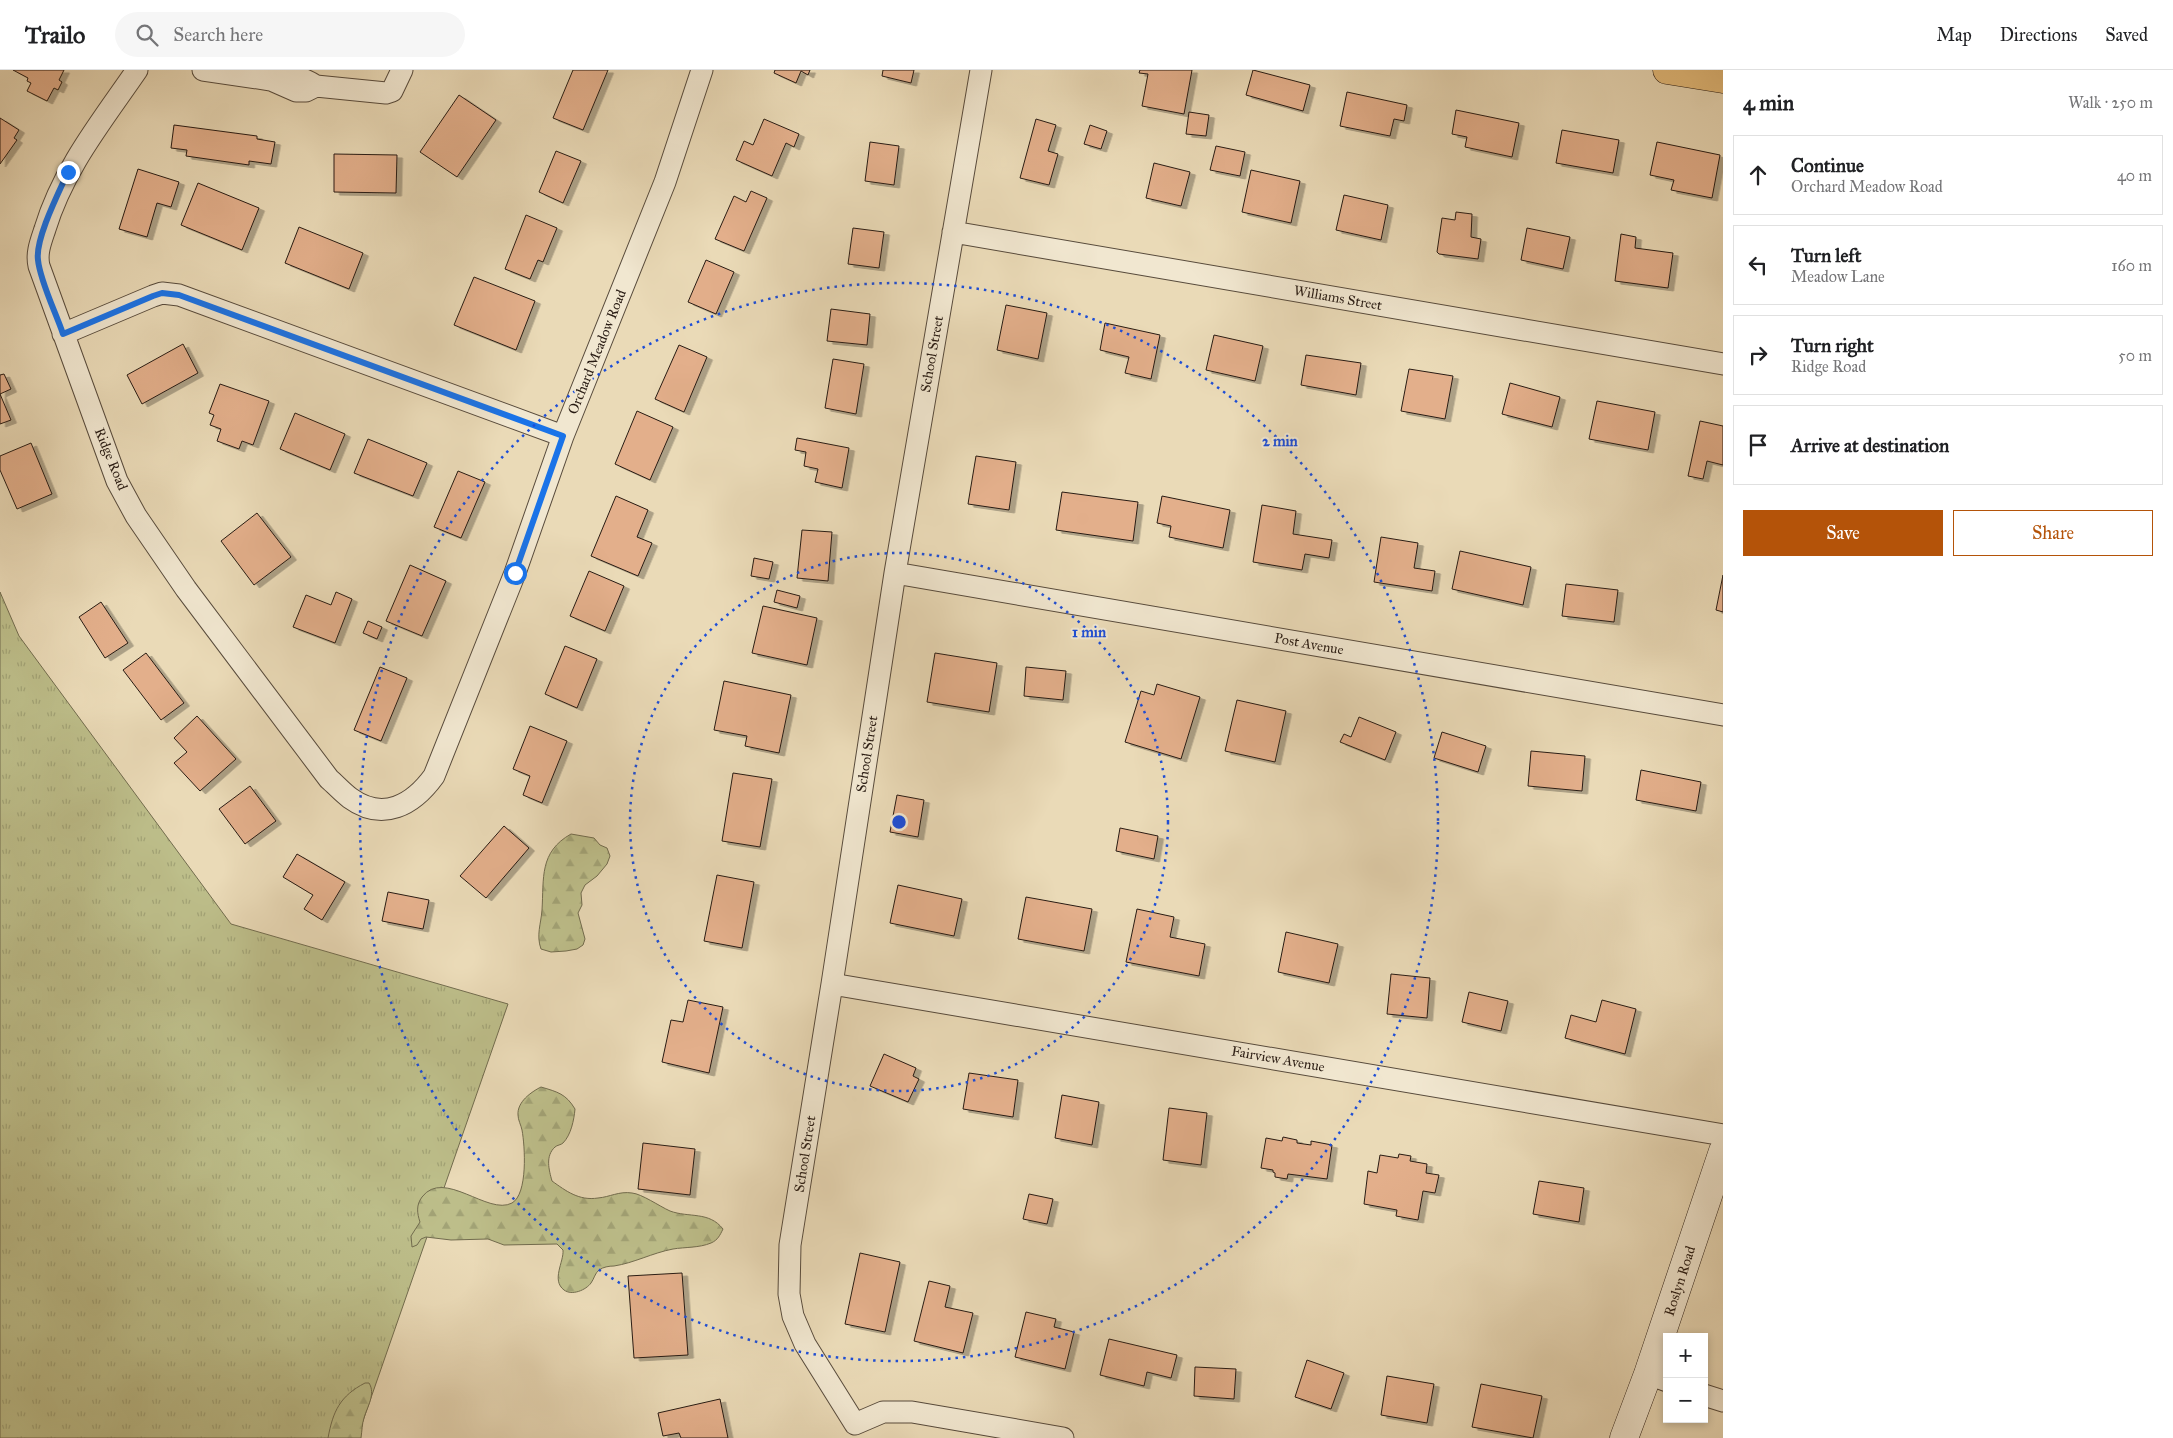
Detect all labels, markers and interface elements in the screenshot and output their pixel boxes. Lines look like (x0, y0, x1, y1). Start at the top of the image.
search box (115, 12, 465, 57)
text: Trailo (25, 20, 85, 50)
icon: search (133, 21, 161, 49)
text: Search here (173, 23, 263, 46)
text: Map (1936, 24, 1972, 46)
text: Directions (2000, 24, 2077, 46)
text: Saved (2105, 24, 2148, 46)
text: 4 min (1743, 90, 1794, 116)
text: Walk · 250 m (2068, 93, 2153, 112)
text: Continue (1791, 154, 1864, 177)
route end (57, 161, 80, 184)
icon: ahead (1744, 161, 1772, 189)
text: 40 m (2117, 166, 2152, 185)
text: Orchard Meadow Road (1791, 177, 1943, 196)
text: Turn left (1791, 244, 1861, 267)
icon: left (1744, 251, 1772, 279)
text: 160 m (2111, 256, 2152, 275)
text: Meadow Lane (1791, 267, 1885, 286)
street label: Williams Street (1293, 282, 1383, 314)
street label: Orchard Meadow Road (564, 287, 630, 417)
street label: School Street (917, 314, 947, 394)
text: Turn right (1791, 334, 1874, 357)
icon: right (1744, 341, 1772, 369)
text: 50 m (2118, 346, 2152, 365)
text: Ridge Road (1791, 357, 1866, 376)
street label: Ridge Road (91, 425, 131, 493)
icon: arrive (1744, 431, 1772, 459)
text: 2 min (1262, 432, 1299, 450)
text: Arrive at destination (1791, 434, 1949, 457)
button: Save (1743, 510, 1943, 556)
button: Share (1953, 510, 2153, 556)
route start (504, 562, 527, 585)
text: 1 min (1072, 623, 1107, 641)
street label: Post Avenue (1273, 630, 1345, 658)
street label: School Street (853, 714, 881, 794)
centre of rings (890, 813, 908, 831)
street label: Fairview Avenue (1230, 1042, 1326, 1076)
street label: School Street (791, 1114, 819, 1194)
street label: Roslyn Road (1661, 1244, 1699, 1318)
map controls (1663, 1333, 1708, 1423)
button: + (1663, 1333, 1708, 1378)
button: − (1663, 1378, 1708, 1423)

